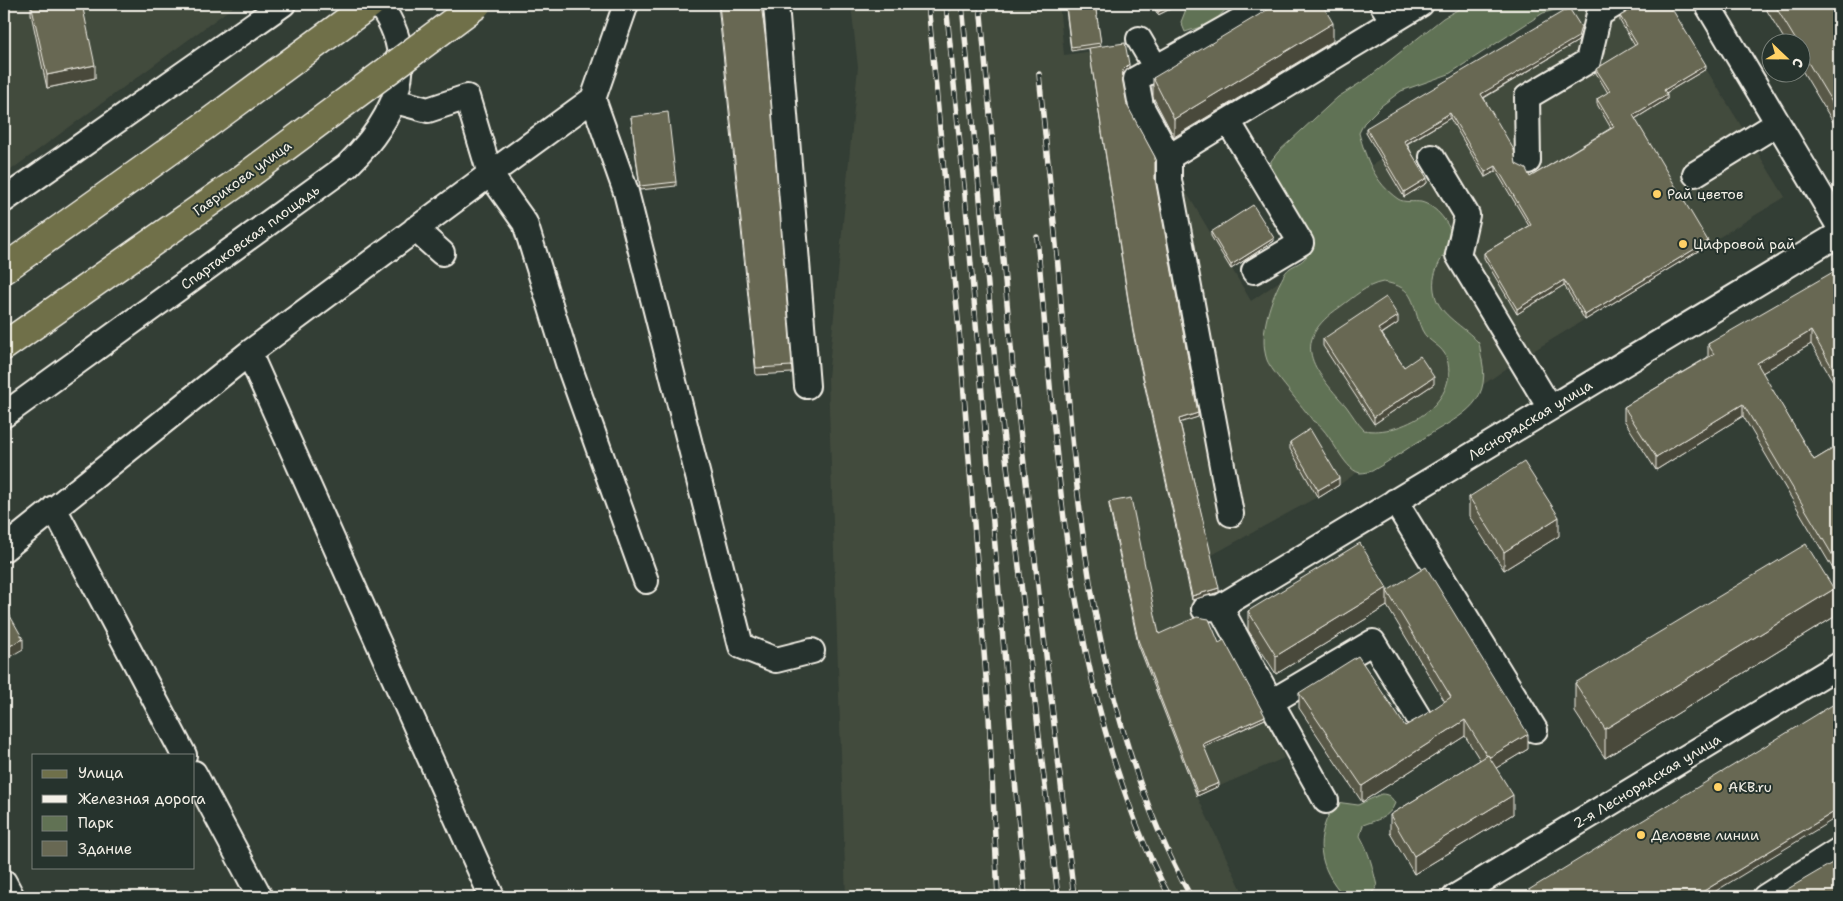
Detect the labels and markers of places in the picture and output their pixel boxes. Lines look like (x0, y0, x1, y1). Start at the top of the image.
place label: Рай цветов (1667, 185, 1743, 203)
marker: Рай цветов (1651, 188, 1663, 200)
place label: Цифровой рай (1693, 235, 1795, 253)
marker: Цифровой рай (1677, 238, 1689, 250)
place label: AKB.ru (1728, 778, 1772, 796)
marker: AKB.ru (1712, 781, 1724, 793)
place label: Деловые линии (1651, 826, 1759, 844)
marker: Деловые линии (1635, 829, 1647, 841)

